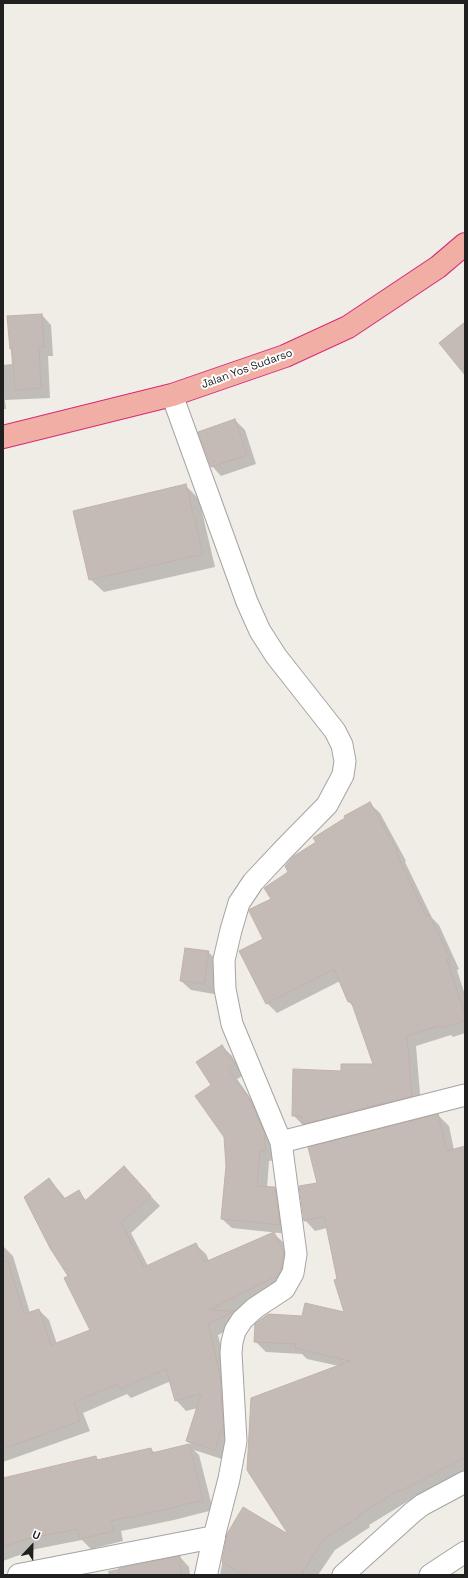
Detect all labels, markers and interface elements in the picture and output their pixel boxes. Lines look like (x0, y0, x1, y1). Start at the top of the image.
street label: Jalan Yos Sudarso (200, 346, 294, 392)
north arrow (12, 1526, 52, 1566)
text: U (30, 1527, 43, 1543)

